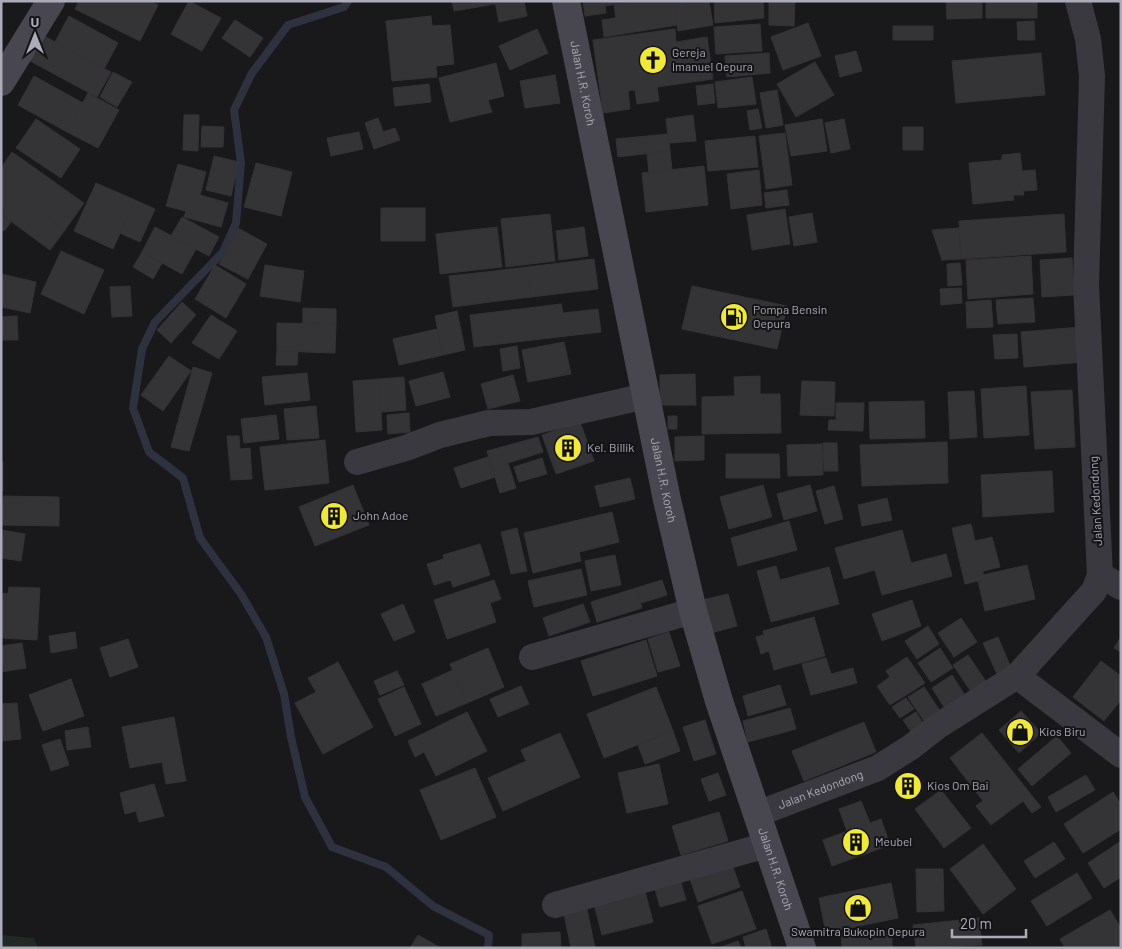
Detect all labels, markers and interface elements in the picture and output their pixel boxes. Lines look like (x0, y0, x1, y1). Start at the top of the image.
north arrow (10, 10, 60, 60)
text: U (31, 13, 40, 30)
street label: Jalan H.R. Koroh (568, 39, 599, 127)
church icon: Gereja Imanuel Oepura (638, 45, 668, 75)
place label: Gereja Imanuel Oepura (672, 45, 753, 73)
fuel station icon: Pompa Bensin Oepura (719, 302, 749, 332)
place label: Pompa Bensin Oepura (753, 302, 827, 330)
building icon: Kel. Billik (553, 433, 583, 463)
street label: Jalan H.R. Koroh (649, 436, 680, 524)
place label: Kel. Billik (587, 440, 634, 454)
street label: Jalan Kedondong (1086, 456, 1104, 546)
building icon: John Adoe (319, 501, 349, 531)
place label: John Adoe (353, 508, 408, 522)
shop icon: Kios Biru (1005, 717, 1035, 747)
place label: Kios Biru (1039, 724, 1086, 738)
street label: Jalan Kedondong (776, 766, 865, 811)
building icon: Kios Om Bai (893, 771, 923, 801)
place label: Kios Om Bai (927, 778, 989, 792)
street label: Jalan H.R. Koroh (756, 826, 797, 912)
building icon: Meubel (841, 827, 871, 857)
place label: Meubel (875, 834, 912, 848)
shop icon: Swamitra Bukopin Oepura (843, 893, 873, 923)
scale bar (952, 906, 1026, 938)
text: 20 m (960, 914, 992, 932)
place label: Swamitra Bukopin Oepura (791, 924, 925, 938)

